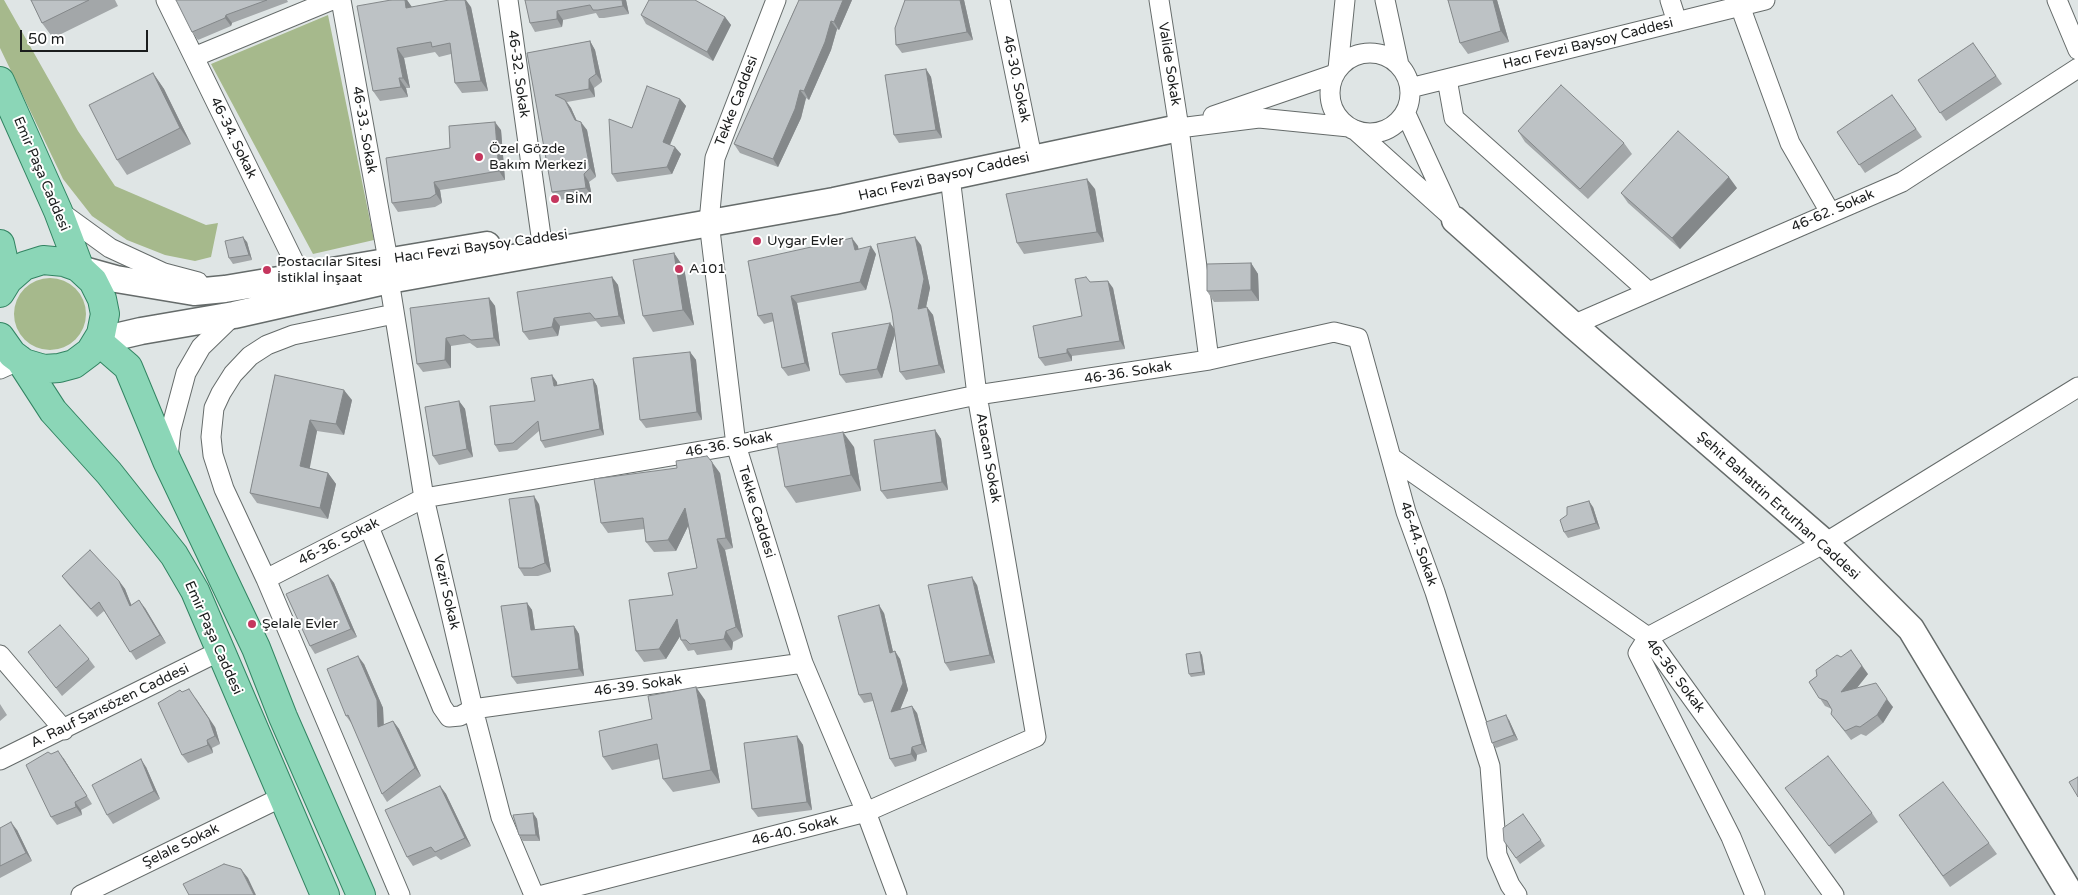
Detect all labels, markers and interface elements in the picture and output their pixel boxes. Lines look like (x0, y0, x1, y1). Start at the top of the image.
street label: Hacı Fevzi Baysoy Caddesi (1501, 15, 1675, 73)
scale bar (22, 20, 150, 52)
street label: Valide Sokak (1154, 21, 1184, 107)
street label: 46-32. Sokak (504, 29, 532, 119)
text: 50 m (28, 30, 65, 48)
street label: 46-30. Sokak (999, 34, 1033, 124)
street label: Tekke Caddesi (712, 53, 762, 149)
street label: 46-33. Sokak (348, 85, 380, 175)
street label: 46-34. Sokak (206, 95, 260, 181)
street label: Emir Paşa Caddesi (9, 114, 73, 234)
place label: Özel Gözde Bakım Merkezi (489, 141, 587, 174)
street label: Hacı Fevzi Baysoy Caddesi (857, 149, 1031, 205)
marker: Özel Gözde Bakım Merkezi (473, 151, 485, 163)
street label: 46-62. Sokak (1789, 186, 1877, 236)
place label: BİM (565, 191, 592, 207)
marker: BİM (549, 193, 561, 205)
street label: Hacı Fevzi Baysoy Caddesi (393, 227, 569, 267)
place label: Uygar Evler (767, 233, 844, 249)
marker: Uygar Evler (751, 235, 763, 247)
place label: Postacılar Sitesi İstiklal İnşaat (277, 254, 381, 286)
place label: A101 (689, 261, 726, 277)
marker: A101 (673, 263, 685, 275)
marker: Postacılar Sitesi İstiklal İnşaat (261, 264, 273, 276)
street label: 46-36. Sokak (1083, 358, 1173, 388)
street label: Atacan Sokak (972, 412, 1004, 504)
street label: 46-36. Sokak (684, 428, 774, 462)
street label: Şehit Bahattin Erturhan Caddesi (1693, 428, 1863, 584)
street label: Tekke Caddesi (734, 464, 778, 560)
street label: 46-44. Sokak (1396, 499, 1440, 589)
street label: 46-36. Sokak (296, 514, 382, 570)
street label: Vezir Sokak (429, 553, 463, 631)
street label: Emir Paşa Caddesi (180, 579, 246, 697)
place label: Şelale Evler (262, 616, 338, 632)
marker: Şelale Evler (246, 618, 258, 630)
street label: 46-36. Sokak (1642, 636, 1708, 716)
street label: A. Rauf Sarısözen Caddesi (28, 660, 192, 752)
street label: 46-39. Sokak (593, 672, 683, 700)
street label: 46-40. Sokak (750, 812, 840, 850)
street label: Şelale Sokak (140, 820, 222, 872)

